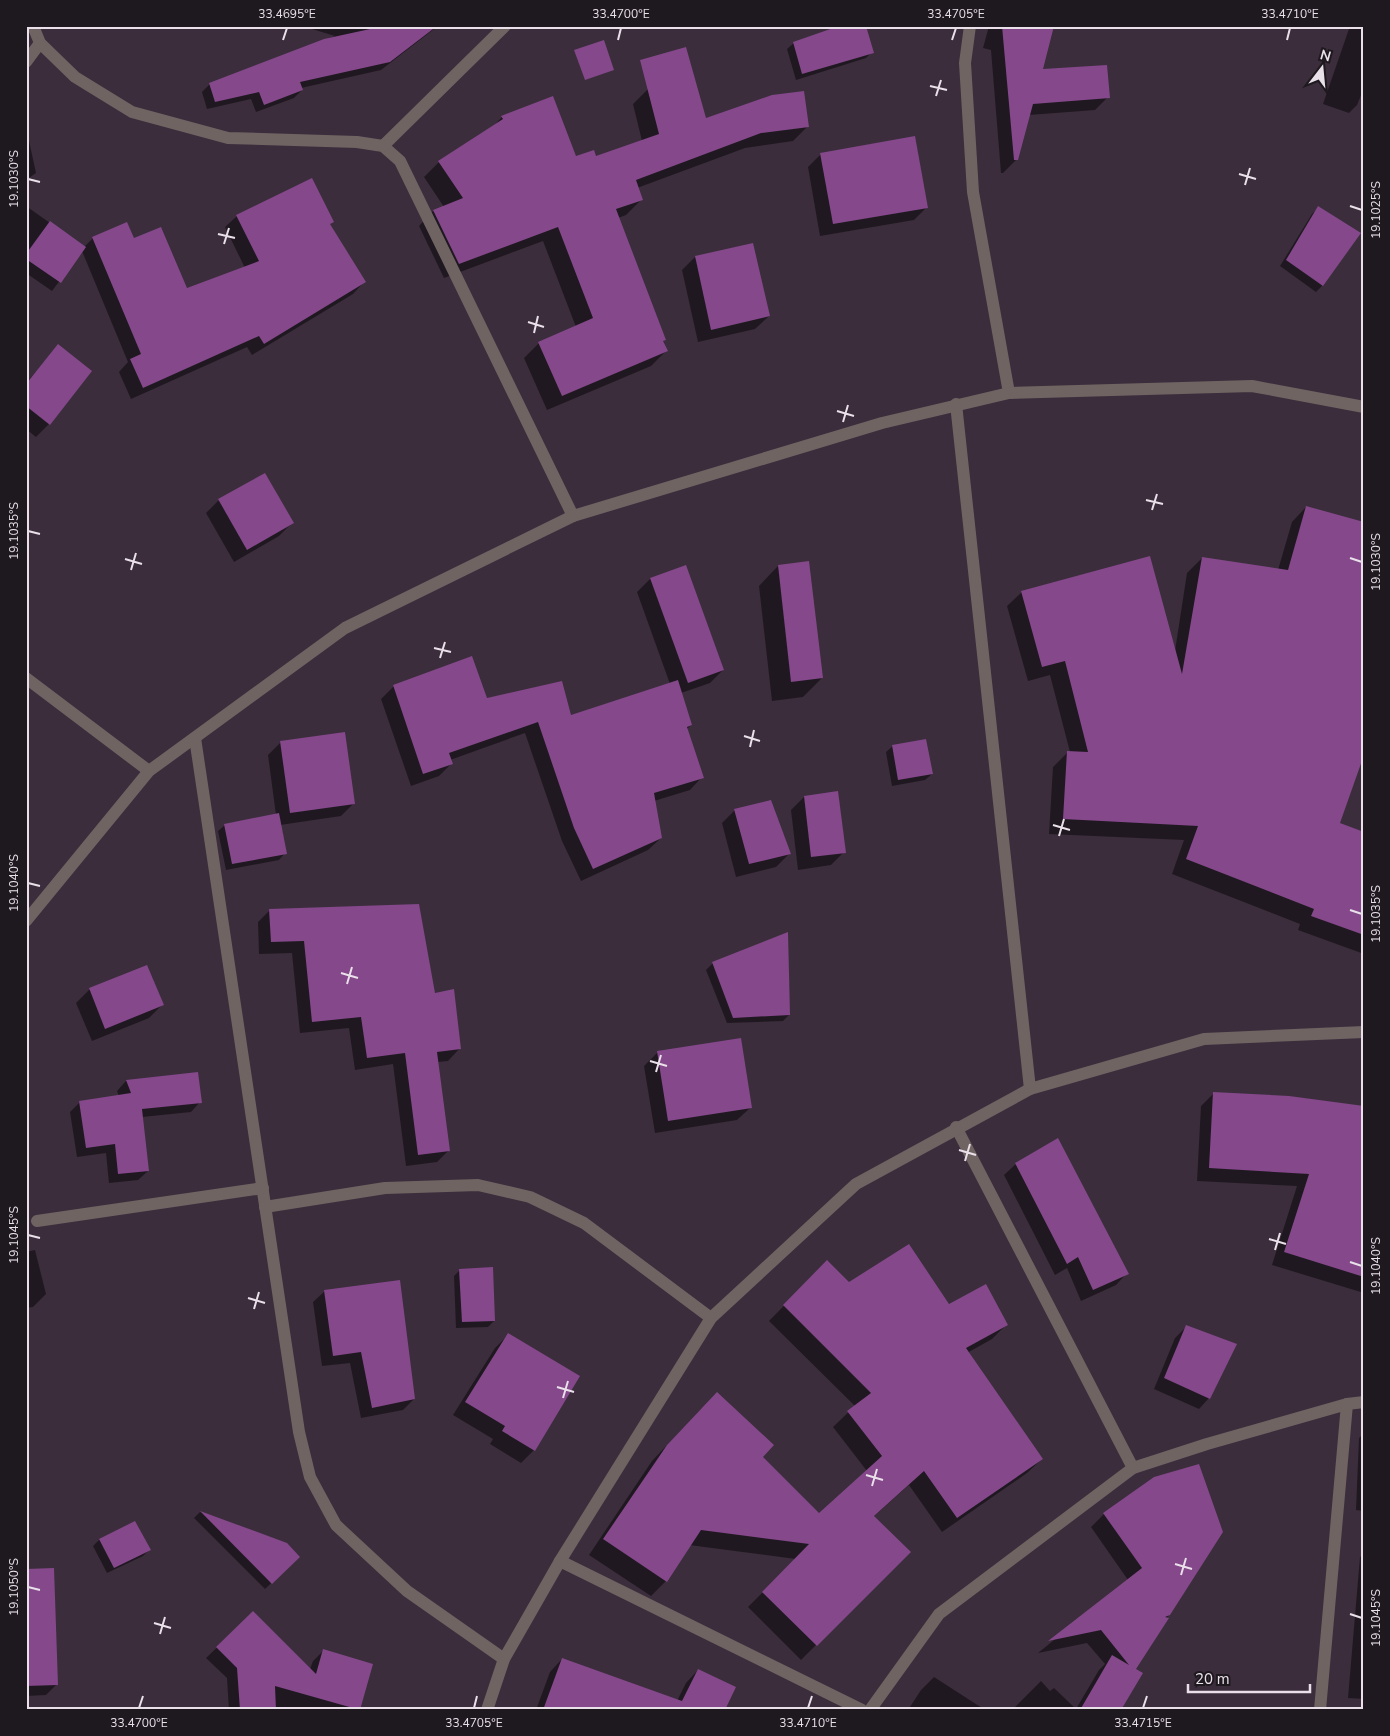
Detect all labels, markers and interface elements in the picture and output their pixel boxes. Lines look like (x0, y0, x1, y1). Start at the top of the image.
text: 33.4695°E (258, 6, 316, 22)
text: 33.4700°E (592, 6, 650, 22)
text: 33.4705°E (927, 6, 985, 22)
text: 33.4710°E (1261, 6, 1319, 22)
north arrow (1298, 42, 1348, 92)
text: N (1318, 45, 1333, 67)
text: 19.1030°S (6, 150, 22, 208)
text: 19.1025°S (1368, 181, 1384, 239)
text: 19.1035°S (6, 502, 22, 560)
text: 19.1030°S (1368, 533, 1384, 591)
text: 19.1040°S (6, 854, 22, 912)
text: 19.1035°S (1368, 885, 1384, 943)
text: 19.1045°S (6, 1206, 22, 1264)
text: 19.1040°S (1368, 1237, 1384, 1295)
text: 19.1050°S (6, 1558, 22, 1616)
text: 19.1045°S (1368, 1589, 1384, 1647)
scale bar (1188, 1661, 1310, 1693)
text: 20 m (1195, 1669, 1230, 1689)
text: 33.4700°E (110, 1715, 168, 1731)
text: 33.4705°E (445, 1715, 503, 1731)
text: 33.4710°E (779, 1715, 837, 1731)
text: 33.4715°E (1114, 1715, 1172, 1731)

